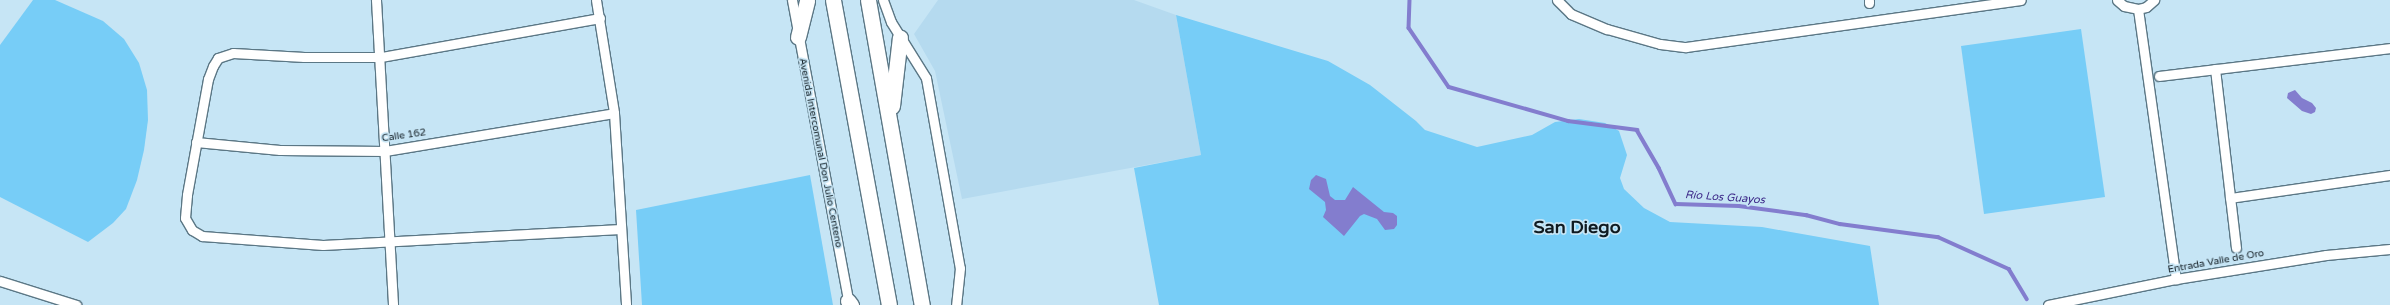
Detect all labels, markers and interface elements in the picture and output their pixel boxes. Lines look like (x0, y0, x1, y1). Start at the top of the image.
street label: Avenida Intercomunal Don Julio Centeno (796, 57, 844, 249)
street label: Calle 162 (381, 127, 427, 145)
water label: Río Los Guayos (1685, 189, 1765, 207)
district label: San Diego (1533, 216, 1621, 238)
street label: Entrada Valle de Oro (2167, 248, 2265, 276)

